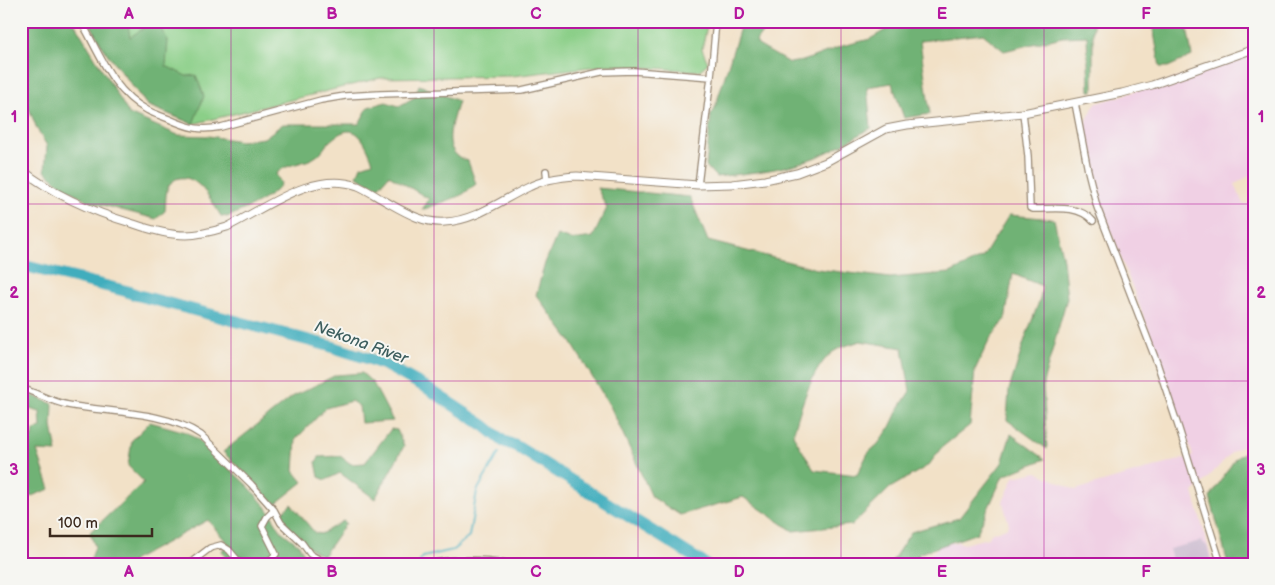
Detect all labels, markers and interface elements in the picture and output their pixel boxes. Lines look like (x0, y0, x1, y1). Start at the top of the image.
text: A (123, 5, 134, 24)
text: B (326, 5, 338, 24)
text: C (530, 5, 542, 24)
text: D (733, 5, 745, 24)
text: E (937, 5, 947, 24)
text: F (1141, 5, 1151, 24)
text: 1 (11, 108, 17, 127)
text: 1 (1258, 108, 1264, 127)
text: 2 (9, 284, 19, 303)
text: 2 (1256, 284, 1266, 303)
water label: Nekona River (312, 317, 411, 369)
text: 3 (9, 461, 19, 480)
text: 3 (1256, 461, 1266, 480)
scale bar (50, 505, 152, 537)
text: 100 m (58, 514, 98, 533)
text: A (123, 563, 134, 582)
text: B (326, 563, 338, 582)
text: C (530, 563, 542, 582)
text: D (733, 563, 745, 582)
text: E (937, 563, 947, 582)
text: F (1141, 563, 1151, 582)

